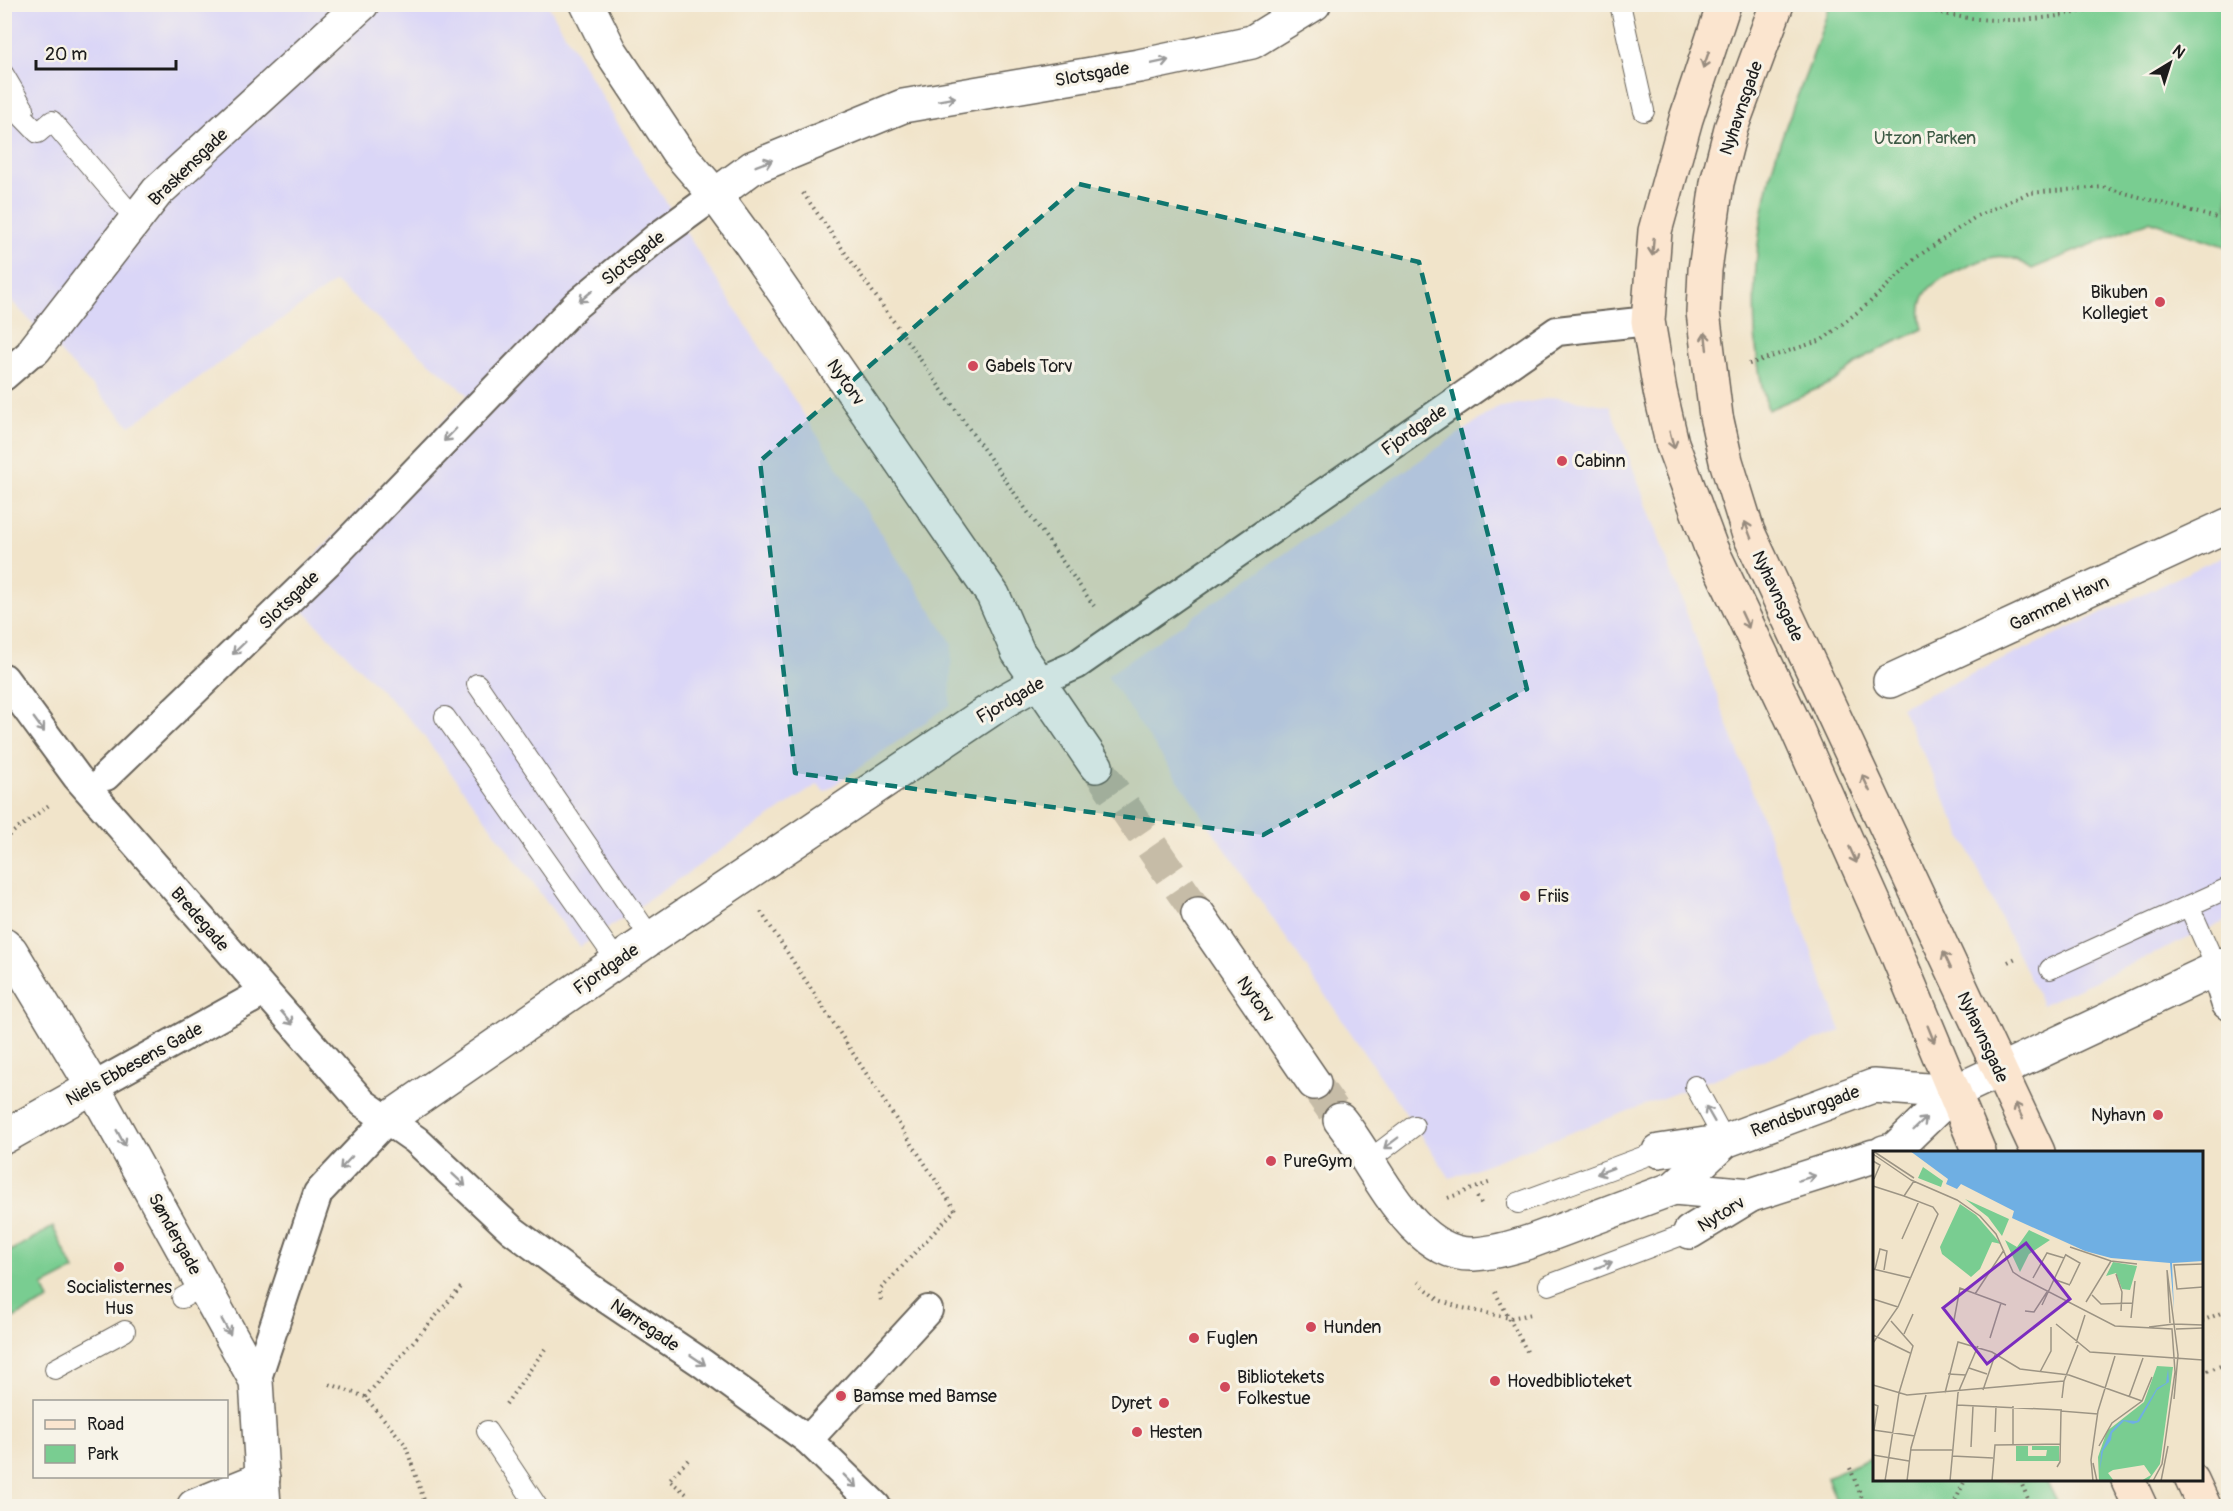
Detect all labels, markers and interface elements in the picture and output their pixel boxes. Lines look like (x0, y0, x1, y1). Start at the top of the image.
scale bar (36, 33, 176, 71)
north arrow (2140, 33, 2200, 93)
text: N (2168, 41, 2189, 63)
text: 20 m (45, 43, 87, 66)
one-way arrow (1699, 50, 1710, 69)
one-way arrow (1150, 55, 1169, 67)
street label: Slotsgade (1053, 57, 1131, 92)
street label: Nyhavnsgade (1715, 58, 1768, 158)
one-way arrow (936, 93, 956, 104)
street label: Braskensgade (144, 123, 233, 211)
park label: Utzon Parken (1874, 127, 1976, 150)
one-way arrow (754, 157, 772, 168)
street label: Slotsgade (597, 226, 670, 291)
one-way arrow (1648, 237, 1659, 257)
place label: Bikuben Kollegiet (2082, 281, 2149, 325)
one-way arrow (579, 289, 595, 302)
marker: Bikuben Kollegiet (2153, 295, 2167, 309)
one-way arrow (1700, 331, 1711, 351)
street label: Nytorv (821, 355, 870, 410)
place label: Gabels Torv (985, 355, 1073, 378)
marker: Gabels Torv (966, 359, 980, 373)
street label: Fjordgade (1377, 399, 1452, 461)
one-way arrow (443, 428, 457, 443)
one-way arrow (1667, 430, 1678, 449)
place label: Cabinn (1574, 450, 1626, 473)
marker: Cabinn (1555, 454, 1569, 468)
one-way arrow (1742, 521, 1753, 540)
street label: Nyhavnsgade (1746, 547, 1809, 646)
street label: Slotsgade (254, 566, 324, 635)
street label: Gammel Havn (2006, 570, 2113, 637)
one-way arrow (1740, 611, 1752, 629)
one-way arrow (231, 641, 246, 655)
street label: Fjordgade (972, 672, 1048, 729)
one-way arrow (33, 717, 45, 733)
one-way arrow (1860, 775, 1871, 793)
one-way arrow (1848, 846, 1859, 864)
street label: Bredegade (165, 882, 234, 957)
place label: Friis (1537, 885, 1569, 908)
marker: Friis (1518, 889, 1532, 903)
street label: Fjordgade (569, 938, 644, 1000)
one-way arrow (1941, 952, 1953, 970)
street label: Nytorv (1231, 972, 1280, 1027)
street label: Nyhavnsgade (1951, 988, 2014, 1087)
one-way arrow (280, 1010, 294, 1025)
street label: Niels Ebbesens Gade (62, 1017, 207, 1112)
one-way arrow (1926, 1024, 1937, 1043)
street label: Rendsburggade (1748, 1080, 1863, 1143)
one-way arrow (2012, 1103, 2024, 1121)
place label: Nyhavn (2091, 1104, 2146, 1127)
one-way arrow (1704, 1106, 1716, 1123)
marker: Nyhavn (2151, 1108, 2165, 1122)
one-way arrow (1913, 1117, 1928, 1132)
one-way arrow (116, 1130, 128, 1147)
one-way arrow (1383, 1137, 1399, 1150)
place label: PureGym (1283, 1150, 1353, 1173)
inset map (1873, 1151, 2203, 1481)
marker: PureGym (1264, 1154, 1278, 1168)
one-way arrow (339, 1155, 354, 1170)
one-way arrow (1596, 1167, 1614, 1178)
one-way arrow (1797, 1171, 1816, 1182)
one-way arrow (451, 1173, 466, 1187)
street label: Søndergade (143, 1189, 206, 1279)
street label: Nytorv (1693, 1191, 1749, 1238)
one-way arrow (1594, 1259, 1612, 1270)
marker: Socialisternes Hus (112, 1260, 126, 1274)
place label: Socialisternes Hus (66, 1276, 172, 1320)
street label: Nørregade (606, 1294, 684, 1357)
place label: Hunden (1323, 1316, 1381, 1339)
one-way arrow (220, 1318, 232, 1335)
marker: Hunden (1304, 1320, 1318, 1334)
place label: Fuglen (1206, 1327, 1258, 1350)
marker: Fuglen (1187, 1331, 1201, 1345)
one-way arrow (689, 1354, 706, 1366)
place label: Bibliotekets Folkestue (1237, 1366, 1324, 1410)
place label: Hovedbiblioteket (1507, 1370, 1632, 1393)
marker: Hovedbiblioteket (1488, 1374, 1502, 1388)
marker: Bibliotekets Folkestue (1218, 1380, 1232, 1394)
place label: Bamse med Bamse (853, 1385, 997, 1408)
marker: Bamse med Bamse (834, 1389, 848, 1403)
place label: Dyret (1111, 1392, 1153, 1415)
marker: Dyret (1157, 1396, 1171, 1410)
legend (33, 1400, 228, 1478)
text: Road (87, 1413, 124, 1436)
place label: Hesten (1149, 1421, 1203, 1444)
marker: Hesten (1130, 1425, 1144, 1439)
text: Park (87, 1443, 119, 1466)
one-way arrow (843, 1474, 858, 1489)

